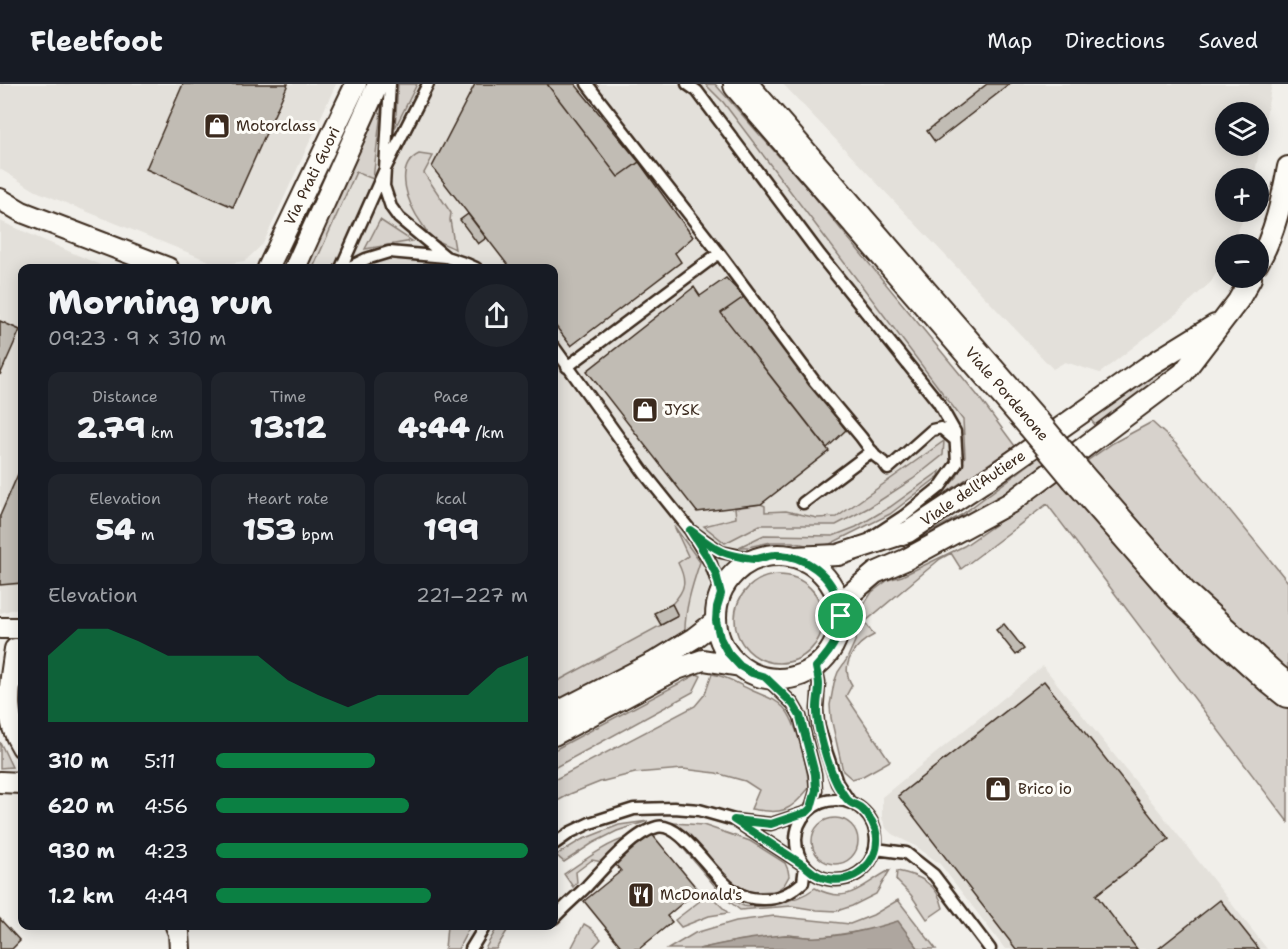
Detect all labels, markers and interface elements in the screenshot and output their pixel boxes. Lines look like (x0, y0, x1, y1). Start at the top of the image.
text: Fleetfoot (30, 22, 163, 60)
text: Map (987, 27, 1032, 55)
text: Directions (1065, 27, 1165, 55)
text: Saved (1198, 27, 1258, 55)
map controls (1215, 102, 1269, 288)
button: layers (1215, 102, 1269, 156)
shop icon: Motorclass (202, 111, 232, 141)
place label: Motorclass (236, 116, 316, 136)
street label: Via Prati Guori (279, 123, 345, 229)
button: + (1215, 168, 1269, 222)
button: − (1215, 234, 1269, 288)
text: Morning run (48, 280, 272, 325)
button: share (465, 284, 528, 347)
text: 09:23 · 9 × 310 m (48, 325, 226, 351)
street label: Viale Pordenone (961, 343, 1053, 445)
text: Distance (92, 386, 158, 407)
text: Time (270, 386, 306, 407)
text: Pace (433, 386, 469, 407)
shop icon: JYSK (630, 395, 660, 425)
place label: JYSK (664, 400, 700, 420)
text: 2.79 (77, 407, 145, 448)
text: 13:12 (250, 407, 326, 448)
text: 4:44 (398, 407, 470, 448)
text: km (145, 422, 174, 443)
text: /km (470, 422, 504, 443)
street label: Viale dell'Autiere (917, 445, 1029, 531)
text: Elevation (89, 488, 161, 509)
text: Heart rate (247, 488, 329, 509)
text: kcal (435, 488, 467, 509)
text: 54 (95, 509, 135, 550)
text: 153 (242, 509, 296, 550)
text: 199 (423, 509, 479, 550)
text: m (135, 524, 155, 545)
text: bpm (296, 524, 334, 545)
text: Elevation (48, 582, 138, 608)
text: 221–227 m (416, 582, 528, 608)
pin (815, 590, 866, 641)
icon: arrive (824, 599, 857, 632)
text: 310 m (48, 748, 109, 774)
text: 5:11 (144, 748, 176, 774)
shop icon: Brico io (983, 774, 1013, 804)
place label: Brico io (1018, 779, 1072, 799)
text: 620 m (48, 793, 114, 819)
text: 4:56 (144, 793, 188, 819)
text: 930 m (48, 838, 115, 864)
text: 4:23 (144, 838, 189, 864)
restaurant icon: McDonald's (626, 880, 656, 910)
text: 1.2 km (48, 883, 114, 909)
text: 4:49 (144, 883, 189, 909)
place label: McDonald's (660, 885, 742, 905)

